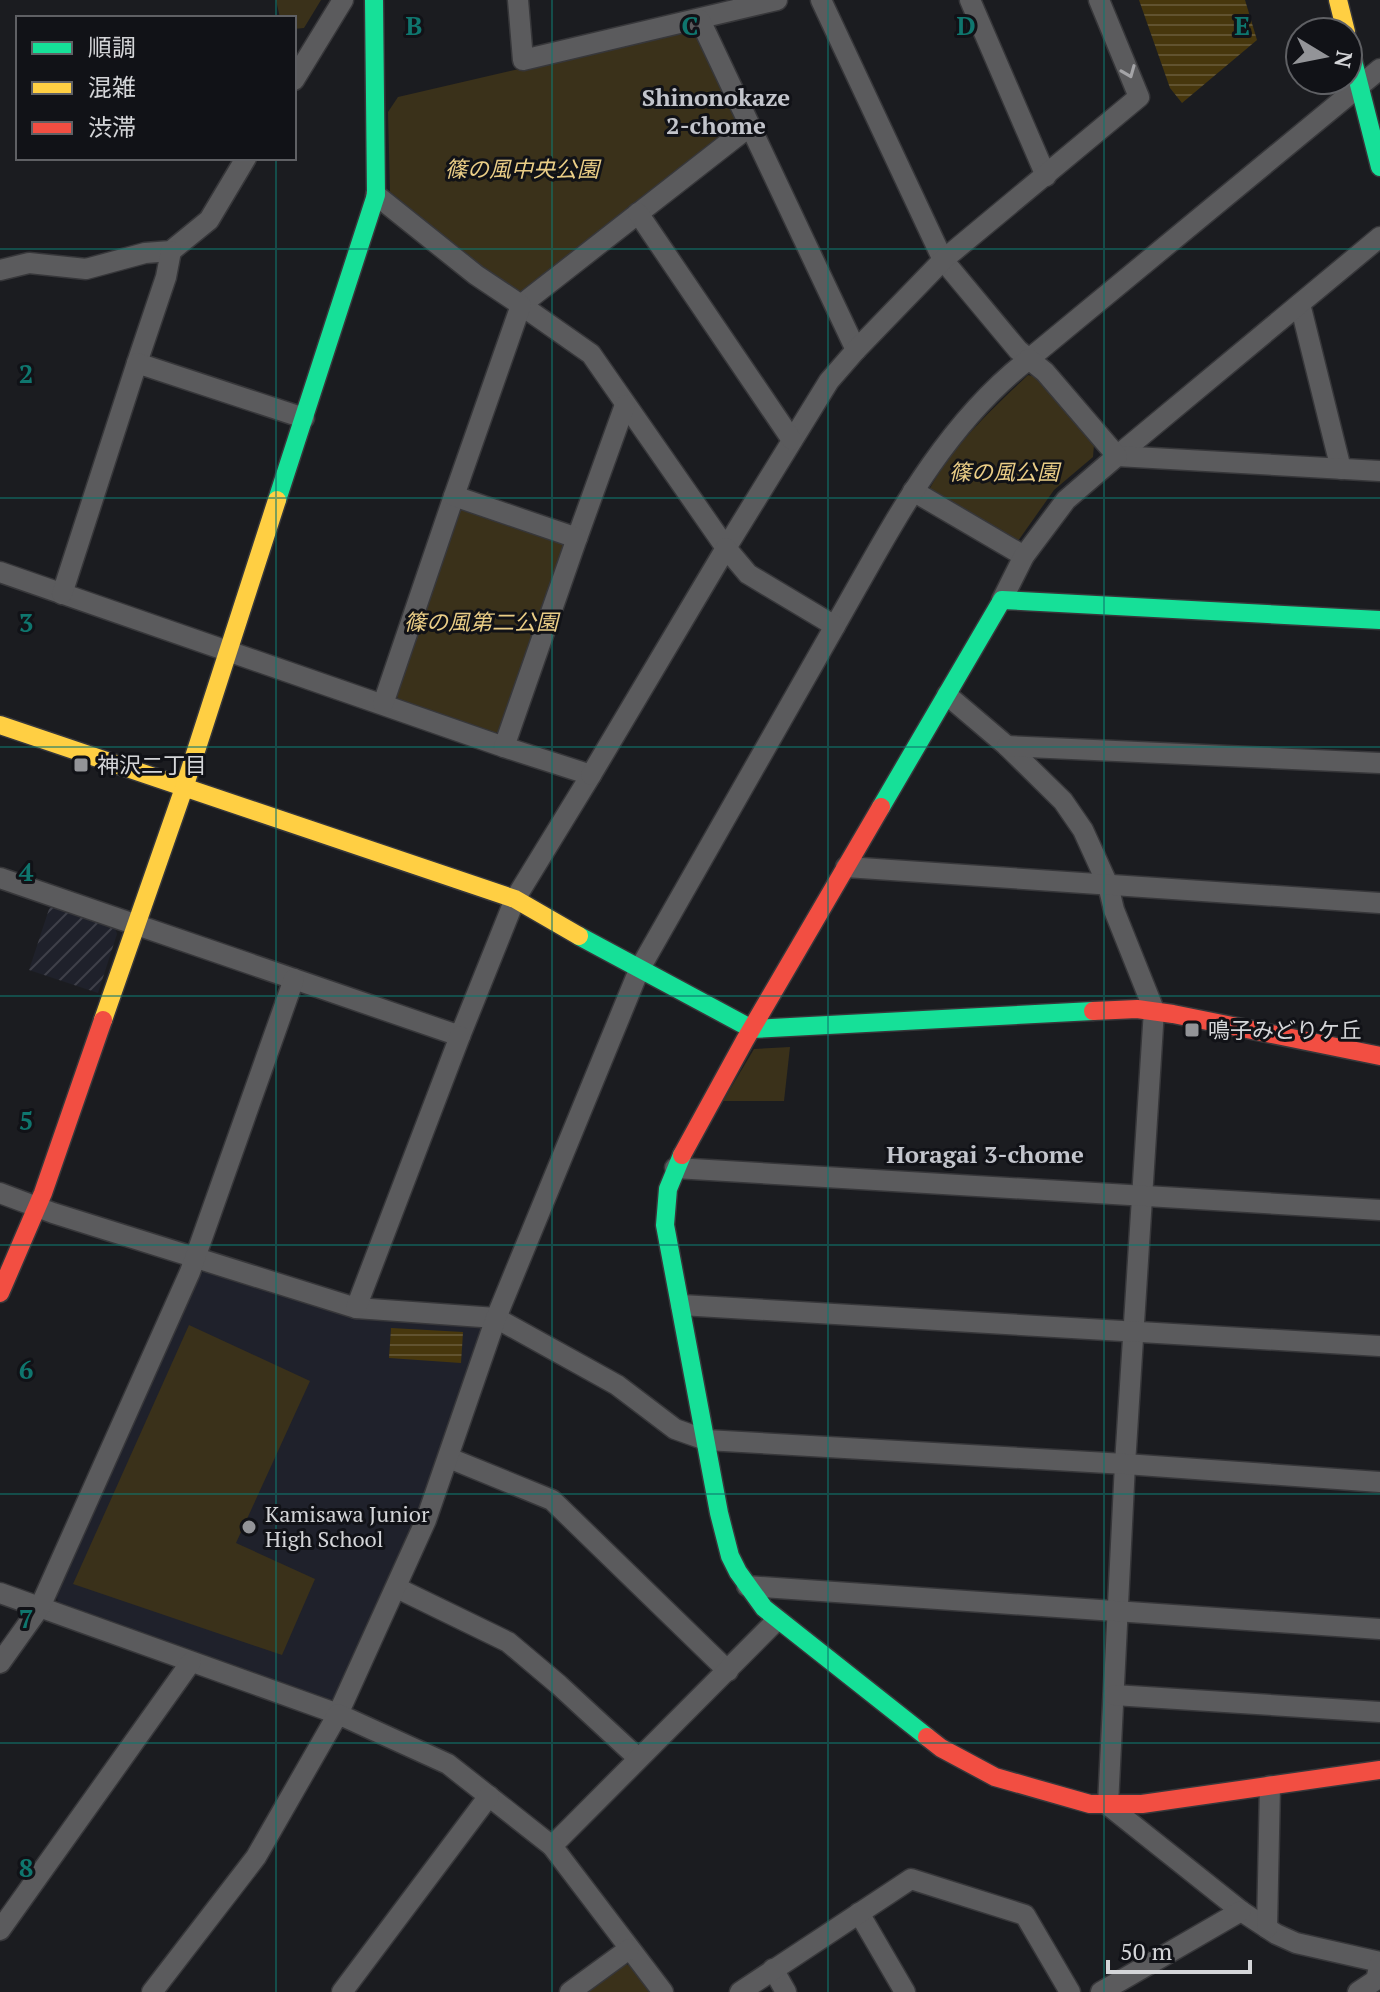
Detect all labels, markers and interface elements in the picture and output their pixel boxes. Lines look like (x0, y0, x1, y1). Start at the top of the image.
text: B (406, 8, 422, 42)
text: C (682, 8, 698, 42)
text: D (956, 8, 976, 42)
text: E (1234, 8, 1250, 42)
legend (16, 16, 296, 160)
north arrow (1284, 16, 1364, 96)
text: 順調 (88, 31, 136, 63)
text: N (1328, 49, 1360, 71)
one-way arrow (1119, 64, 1136, 78)
text: 混雑 (88, 71, 136, 103)
district label: Shinonokaze 2-chome (642, 81, 790, 141)
text: 渋滞 (88, 111, 136, 143)
park label: 篠の風中央公園 (445, 154, 602, 183)
text: 2 (19, 356, 33, 390)
park label: 篠の風公園 (949, 457, 1062, 486)
text: 3 (19, 605, 33, 639)
park label: 篠の風第二公園 (404, 607, 561, 636)
place label: 神沢二丁目 (97, 750, 207, 779)
marker: 神沢二丁目 (72, 756, 90, 774)
text: 4 (19, 854, 34, 888)
place label: 鳴子みどりケ丘 (1208, 1015, 1362, 1044)
marker: 鳴子みどりケ丘 (1183, 1021, 1201, 1039)
text: 5 (19, 1103, 33, 1137)
district label: Horagai 3-chome (886, 1138, 1084, 1170)
text: 6 (19, 1352, 33, 1386)
place label: Kamisawa Junior High School (265, 1499, 430, 1553)
marker: Kamisawa Junior High School (240, 1518, 258, 1536)
text: 7 (19, 1601, 33, 1635)
text: 8 (19, 1850, 33, 1884)
scale bar (1108, 1924, 1250, 1974)
text: 50 m (1120, 1935, 1172, 1967)

